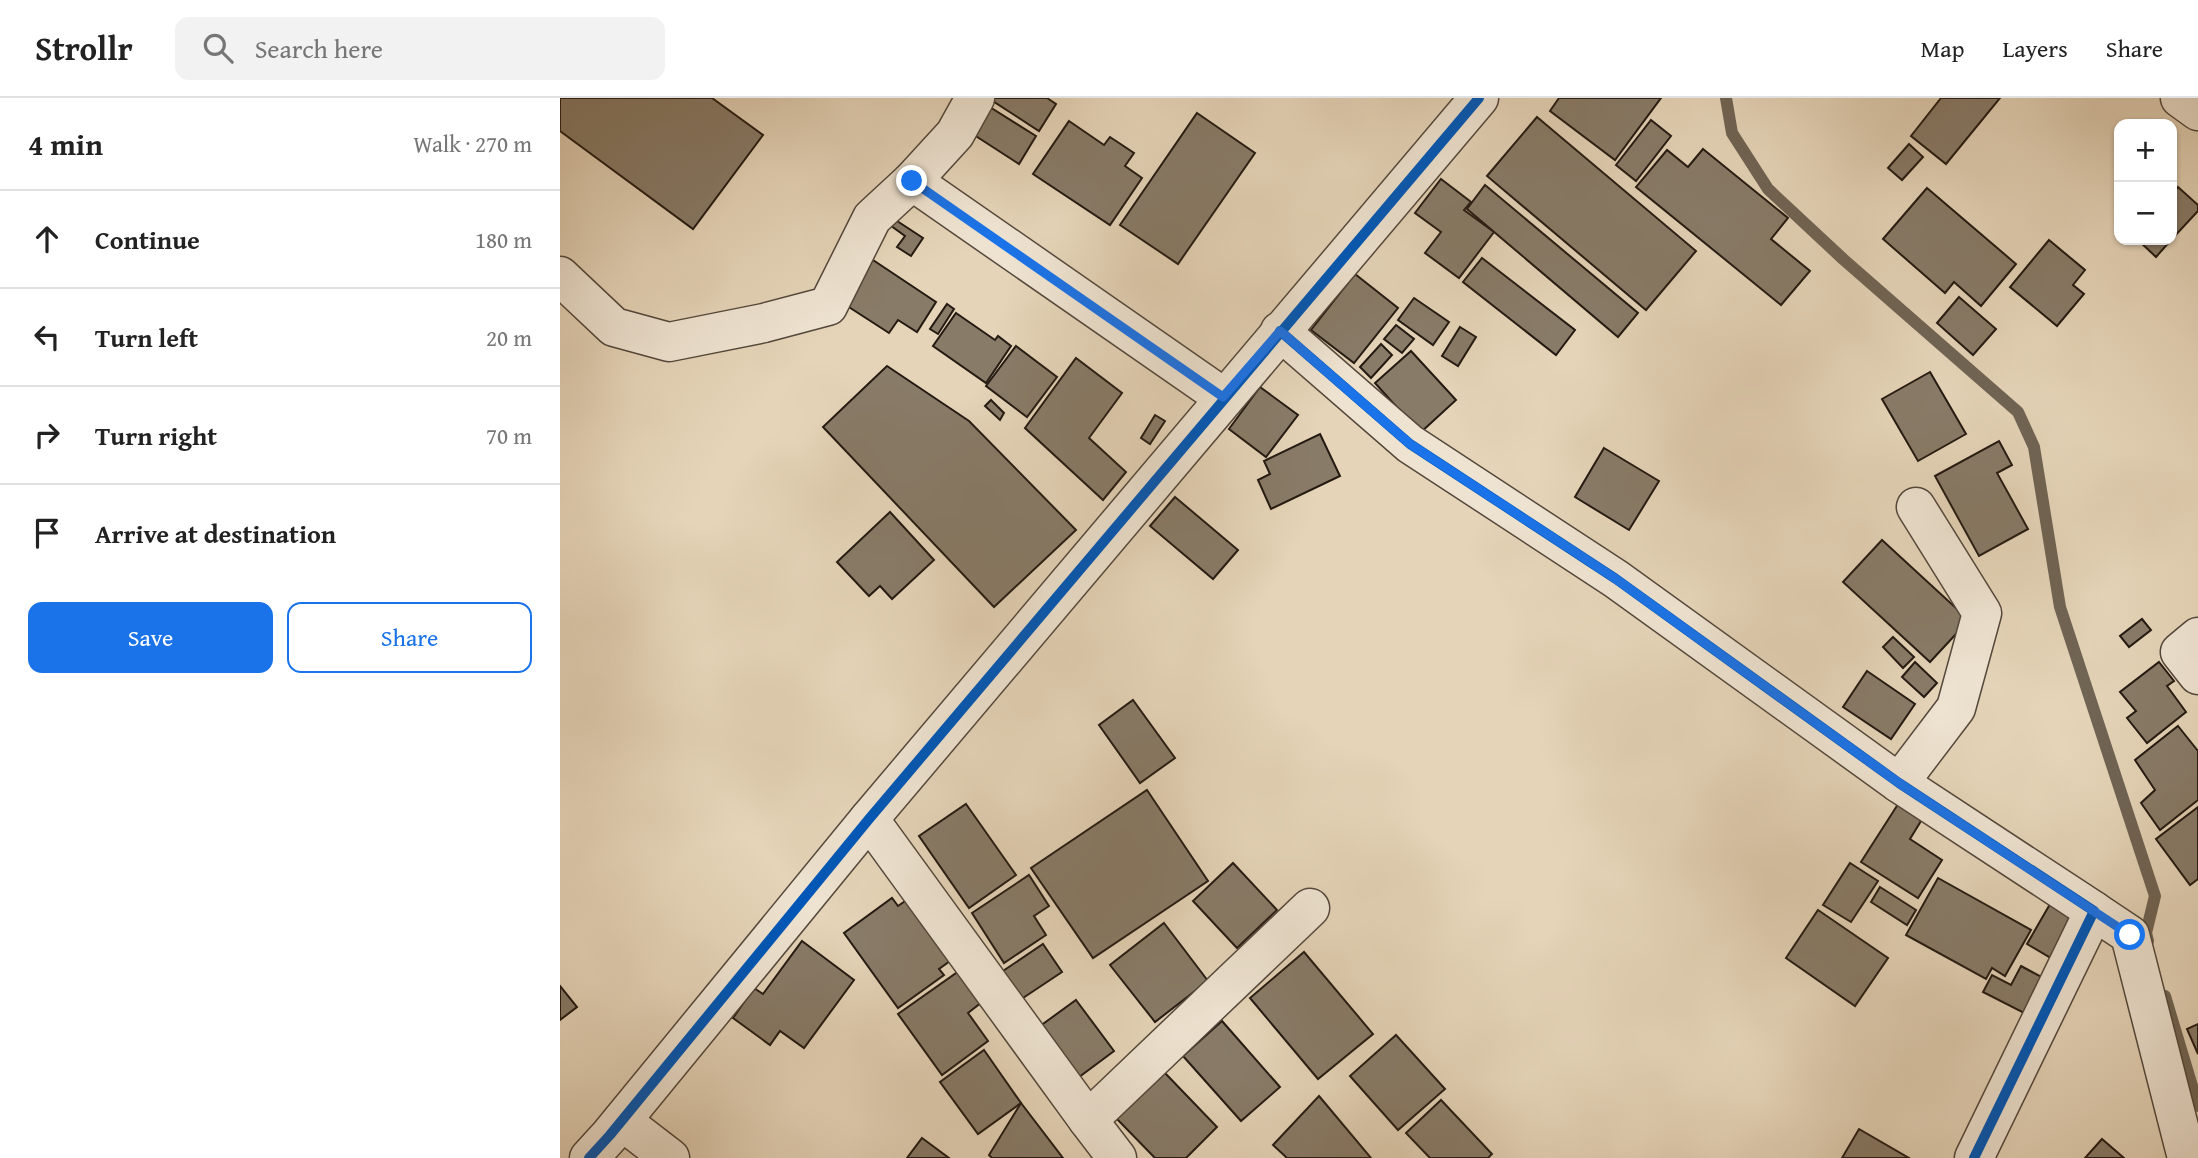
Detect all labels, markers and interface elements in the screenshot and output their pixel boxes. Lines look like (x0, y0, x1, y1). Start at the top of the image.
search box (175, 17, 665, 80)
text: Strollr (35, 24, 133, 72)
icon: search (199, 29, 237, 67)
text: Search here (255, 29, 383, 68)
text: Map (1921, 31, 1964, 66)
text: Layers (2002, 31, 2068, 66)
text: Share (2106, 31, 2163, 66)
map controls (2114, 119, 2177, 245)
button: + (2114, 119, 2177, 182)
text: 4 min (28, 122, 103, 166)
text: Walk · 270 m (413, 127, 532, 160)
route end (896, 165, 927, 196)
button: − (2114, 182, 2177, 245)
icon: ahead (28, 220, 66, 258)
text: Continue (95, 220, 200, 259)
text: 180 m (475, 223, 532, 256)
icon: left (28, 318, 66, 356)
text: Turn left (95, 318, 198, 357)
text: 20 m (486, 321, 532, 354)
icon: right (28, 416, 66, 454)
text: Turn right (95, 416, 217, 455)
text: 70 m (486, 419, 532, 452)
icon: arrive (28, 514, 66, 552)
text: Arrive at destination (95, 514, 336, 553)
button: Save (28, 602, 273, 673)
button: Share (287, 602, 532, 673)
route start (2114, 919, 2145, 950)

